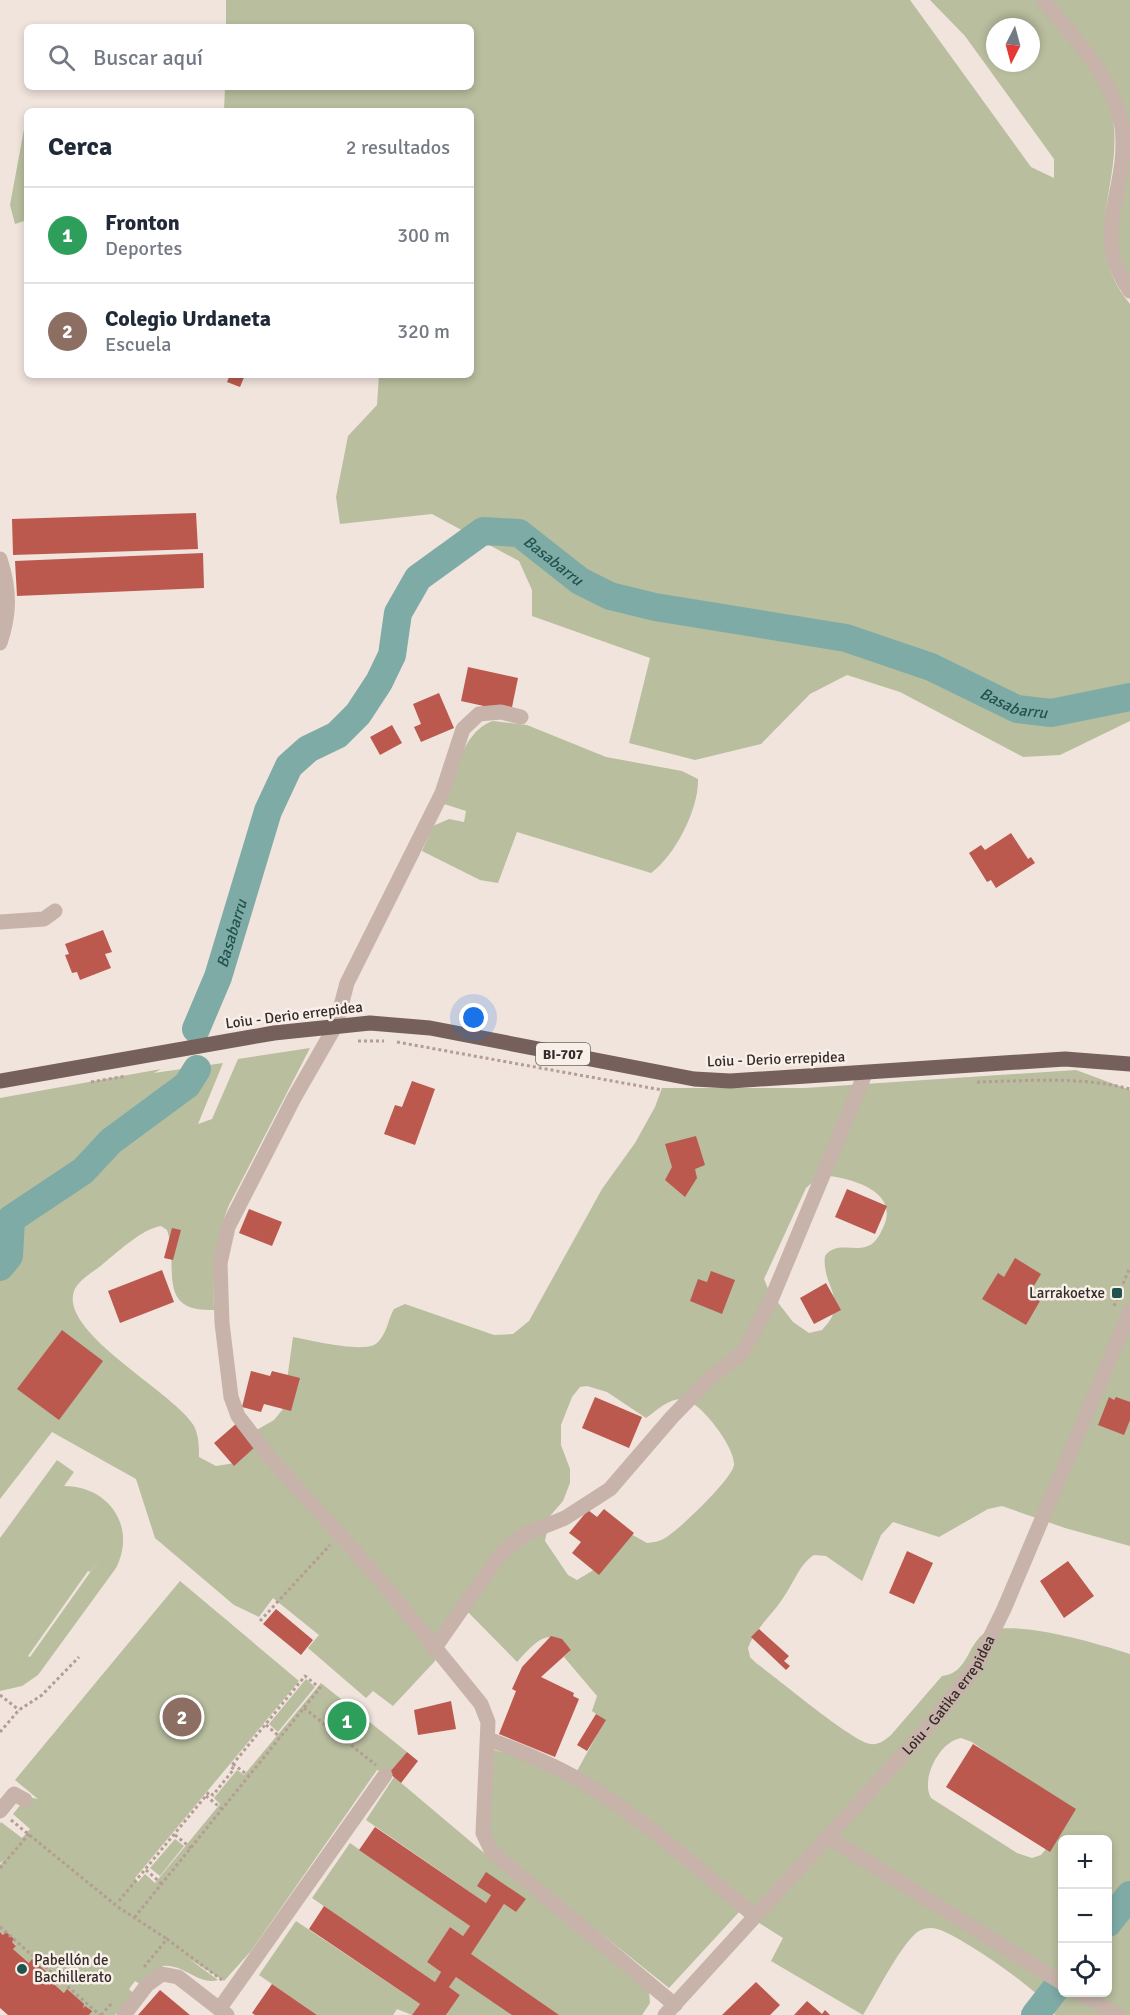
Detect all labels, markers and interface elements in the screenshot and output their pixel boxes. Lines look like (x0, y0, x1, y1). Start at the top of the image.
north arrow (986, 18, 1040, 72)
search box (24, 24, 474, 90)
icon: search (45, 41, 78, 74)
text: Buscar aquí (93, 44, 203, 71)
text: Cerca (48, 131, 112, 163)
text: 2 resultados (346, 135, 450, 160)
text: Fronton (105, 209, 180, 236)
text: 1 (62, 223, 73, 248)
text: 300 m (397, 223, 450, 248)
text: Deportes (105, 236, 182, 261)
text: Colegio Urdaneta (105, 305, 271, 332)
text: 2 (62, 319, 73, 344)
text: 320 m (397, 319, 450, 344)
text: Escuela (105, 332, 171, 357)
water label: Basabarru (519, 531, 588, 591)
water label: Basabarru (977, 684, 1049, 724)
water label: Basabarru (212, 896, 252, 970)
street label: Loiu - Derio errepidea (224, 998, 364, 1032)
your location (459, 1003, 488, 1032)
road number: BI-707 (536, 1043, 590, 1065)
street label: Loiu - Derio errepidea (707, 1048, 845, 1070)
place label: Larrakoetxe (1029, 1284, 1105, 1302)
marker: Larrakoetxe (1110, 1286, 1124, 1300)
street label: Loiu - Gatika errepidea (898, 1632, 999, 1759)
pin: 2 (162, 1694, 201, 1740)
pin: 1 (328, 1698, 366, 1744)
map controls (1058, 1835, 1112, 1997)
button: + (1058, 1835, 1112, 1889)
button: − (1058, 1889, 1112, 1943)
button: locate (1058, 1943, 1112, 1997)
place label: Pabellón de Bachillerato (34, 1951, 112, 1986)
marker: Pabellón de Bachillerato (15, 1962, 29, 1976)

